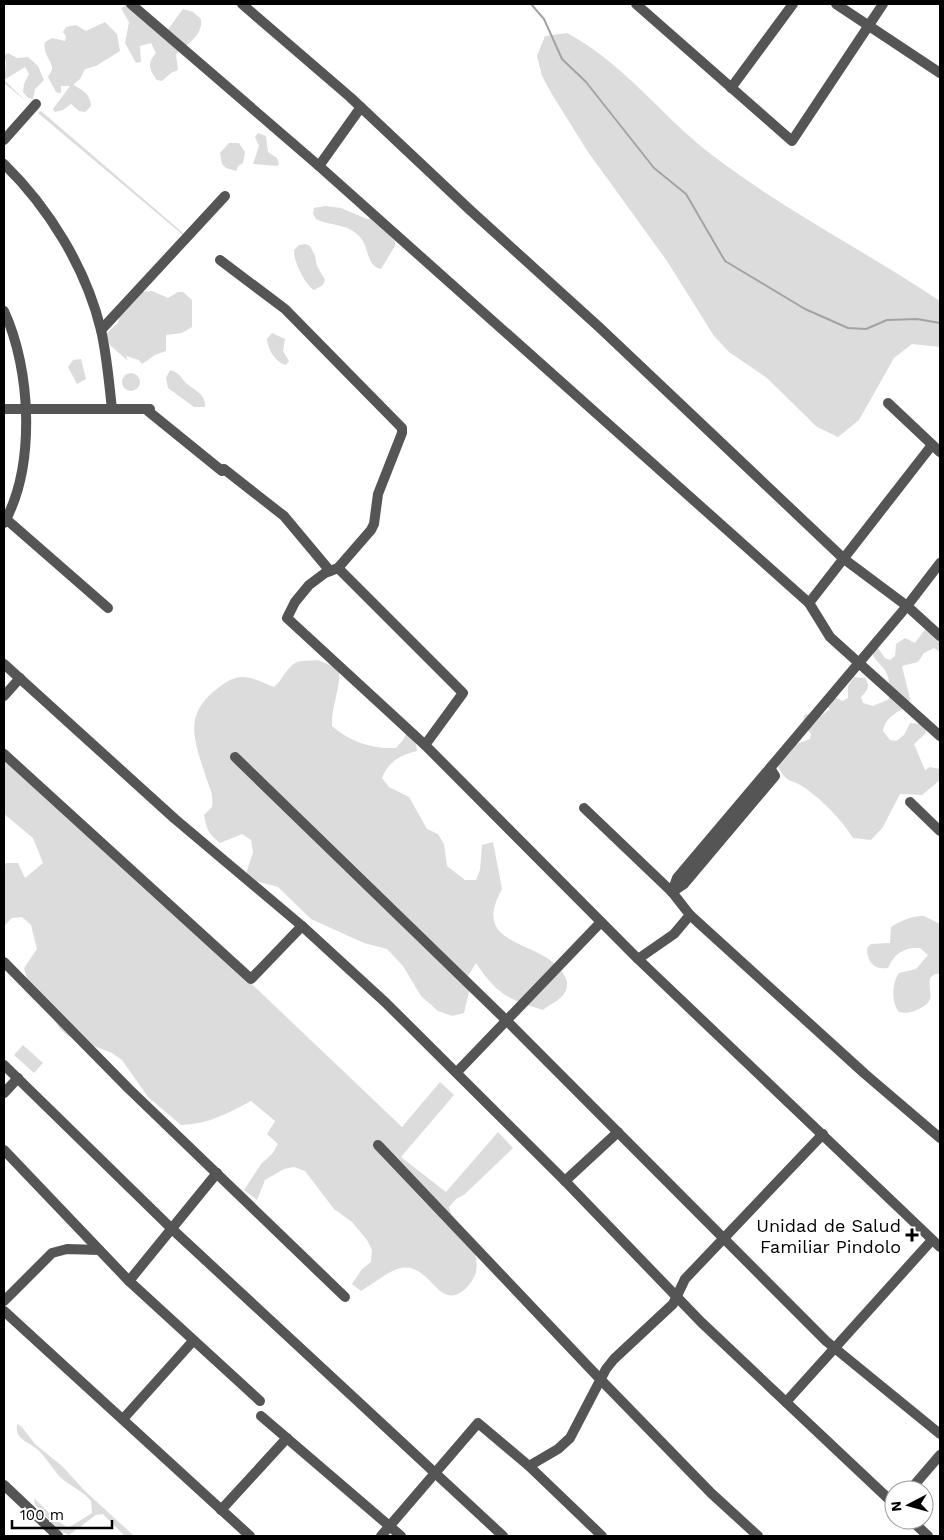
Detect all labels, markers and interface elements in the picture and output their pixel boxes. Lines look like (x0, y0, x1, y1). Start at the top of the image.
place label: Unidad de Salud Familiar Pindolo (756, 1215, 901, 1257)
marker: Unidad de Salud Familiar Pindolo (905, 1228, 919, 1242)
north arrow (884, 1480, 934, 1530)
scale bar (12, 1498, 112, 1530)
text: N (888, 1500, 905, 1512)
text: 100 m (20, 1506, 64, 1524)

